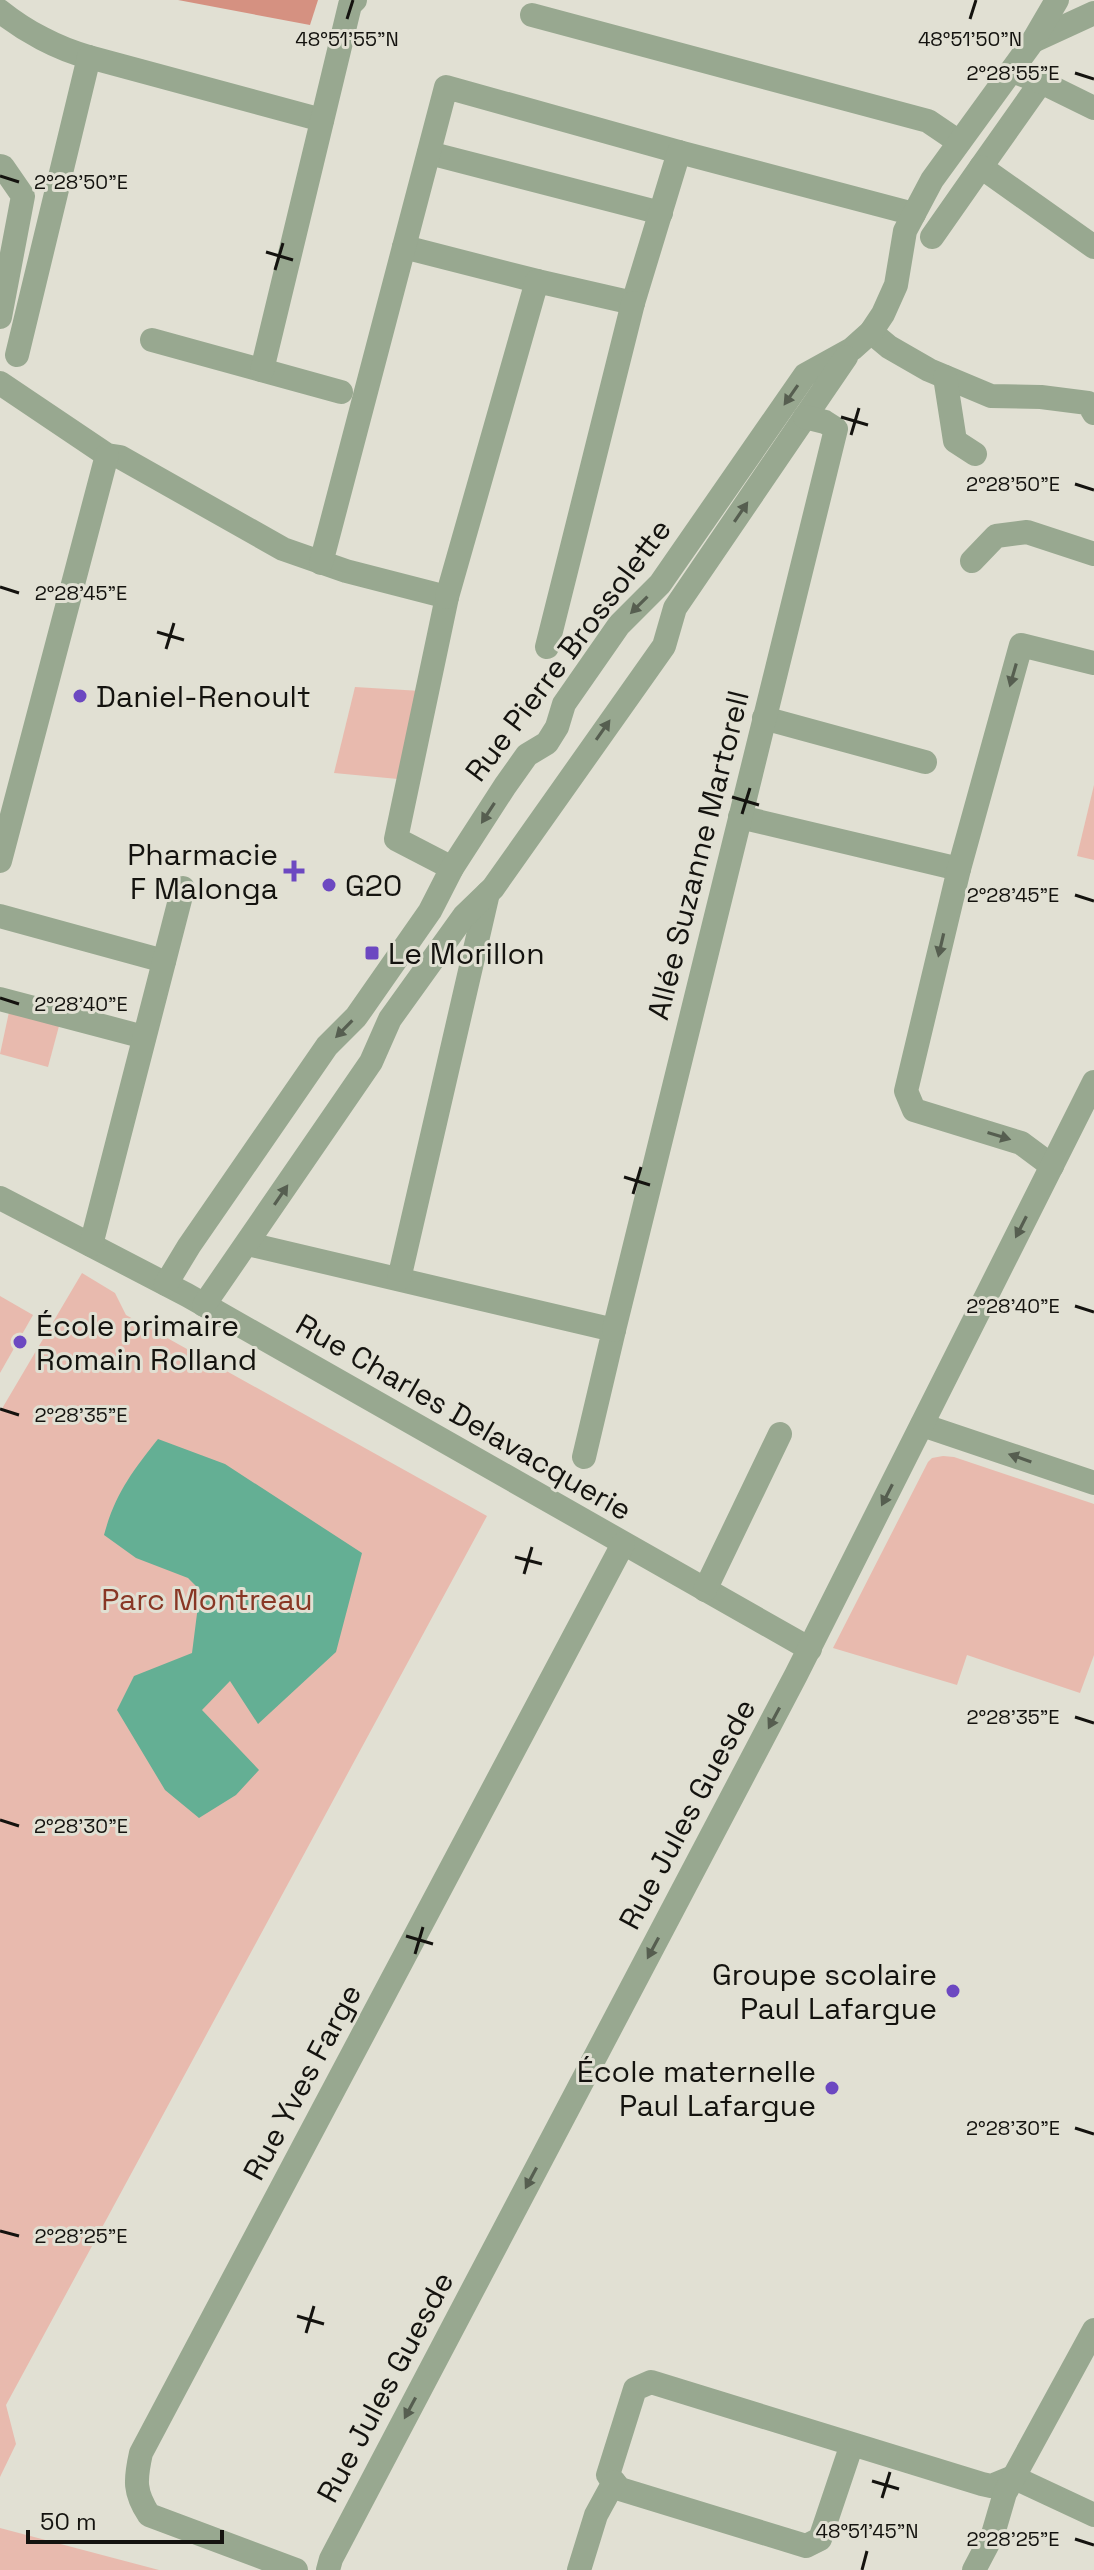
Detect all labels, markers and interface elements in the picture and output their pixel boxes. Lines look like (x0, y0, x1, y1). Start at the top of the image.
text: 48°51'55"N (295, 26, 399, 52)
text: 48°51'50"N (918, 26, 1022, 52)
text: 2°28'55"E (967, 60, 1059, 86)
text: 2°28'50"E (34, 169, 128, 195)
one-way arrow (784, 385, 799, 406)
text: 2°28'50"E (966, 471, 1060, 497)
one-way arrow (733, 501, 748, 522)
street label: Rue Pierre Brossolette (456, 511, 680, 789)
text: 2°28'45"E (35, 580, 127, 606)
one-way arrow (629, 596, 648, 615)
one-way arrow (1006, 664, 1019, 688)
place label: Daniel-Renoult (96, 677, 311, 716)
street label: Allée Suzanne Martorell (638, 686, 758, 1024)
marker: Daniel-Renoult (71, 687, 89, 705)
one-way arrow (595, 720, 610, 741)
one-way arrow (481, 802, 495, 824)
place label: Pharmacie F Malonga (127, 835, 278, 908)
marker: Pharmacie F Malonga (285, 862, 303, 880)
place label: G20 (345, 866, 402, 905)
marker: G20 (320, 876, 338, 894)
text: 2°28'45"E (967, 882, 1059, 908)
one-way arrow (934, 932, 947, 957)
place label: Le Morillon (388, 934, 545, 973)
marker: Le Morillon (363, 944, 381, 962)
text: 2°28'40"E (34, 991, 128, 1017)
one-way arrow (335, 1019, 354, 1038)
one-way arrow (988, 1130, 1012, 1143)
one-way arrow (273, 1185, 288, 1206)
one-way arrow (1014, 1216, 1028, 1239)
text: 2°28'40"E (966, 1293, 1060, 1319)
street label: Rue Charles Delavacquerie (289, 1305, 639, 1529)
place label: École primaire Romain Rolland (36, 1306, 257, 1379)
marker: École primaire Romain Rolland (11, 1333, 29, 1351)
text: 2°28'35"E (34, 1402, 128, 1428)
one-way arrow (1008, 1451, 1032, 1463)
one-way arrow (880, 1484, 893, 1507)
park label: Parc Montreau (101, 1580, 313, 1619)
street label: Rue Jules Guesde (610, 1692, 764, 1936)
text: 2°28'35"E (966, 1704, 1060, 1730)
one-way arrow (767, 1706, 780, 1729)
text: 2°28'30"E (34, 1813, 128, 1839)
one-way arrow (646, 1936, 659, 1959)
place label: Groupe scolaire Paul Lafargue (712, 1955, 937, 2028)
street label: Rue Yves Farge (234, 1977, 370, 2187)
marker: Groupe scolaire Paul Lafargue (944, 1982, 962, 2000)
place label: École maternelle Paul Lafargue (577, 2052, 816, 2125)
marker: École maternelle Paul Lafargue (823, 2079, 841, 2097)
text: 2°28'30"E (966, 2115, 1060, 2141)
one-way arrow (525, 2166, 538, 2189)
text: 2°28'25"E (34, 2223, 128, 2249)
street label: Rue Jules Guesde (308, 2265, 462, 2509)
one-way arrow (404, 2396, 417, 2419)
scale bar (28, 2494, 222, 2544)
text: 50 m (40, 2506, 97, 2537)
text: 48°51'45"N (815, 2518, 919, 2544)
text: 2°28'25"E (966, 2526, 1060, 2552)

